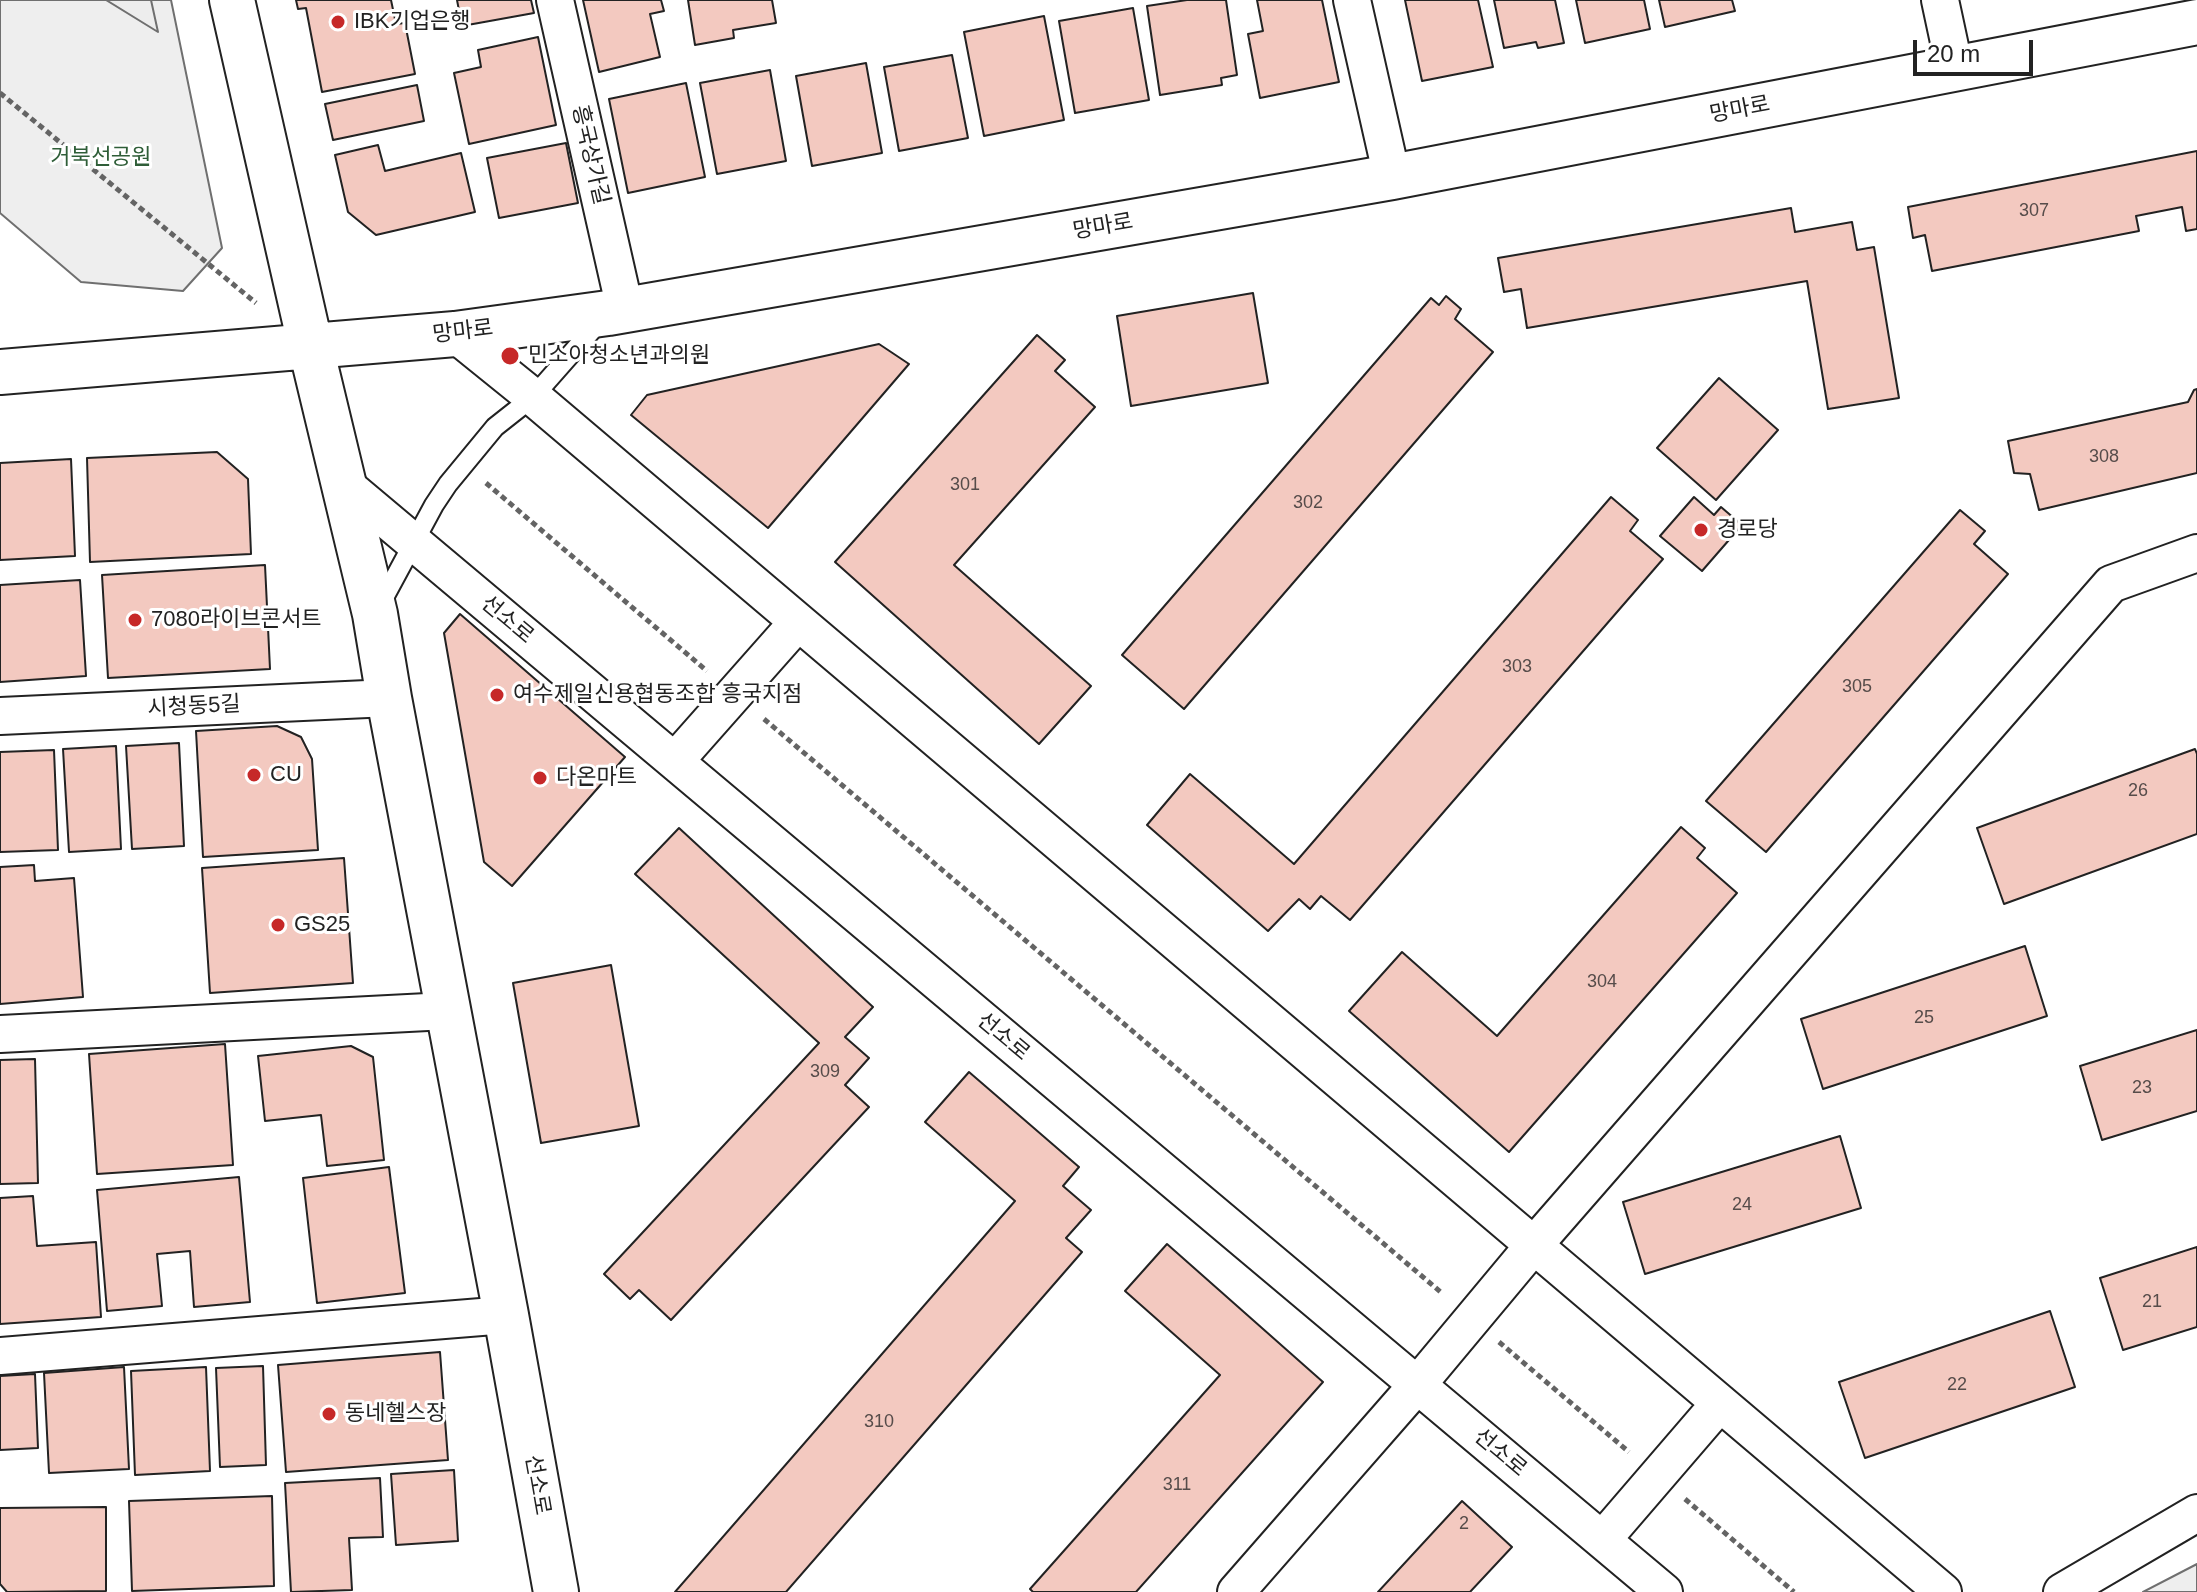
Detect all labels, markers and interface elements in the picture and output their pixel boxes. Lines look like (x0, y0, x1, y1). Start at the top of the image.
place label: IBK기업은행 (354, 9, 470, 35)
marker: IBK기업은행 (329, 13, 347, 31)
scale bar (1917, 24, 2037, 74)
text: 20 m (1927, 40, 1980, 67)
street label: 망마로 (1708, 91, 1772, 129)
street label: 흥국상가길 (566, 103, 614, 207)
park label: 거북선공원 (50, 145, 152, 171)
house number: 307 (2019, 200, 2049, 222)
street label: 망마로 (1071, 209, 1135, 245)
street label: 망마로 (431, 315, 495, 349)
place label: 민소아청소년과의원 (528, 343, 710, 369)
marker: 민소아청소년과의원 (499, 345, 521, 367)
house number: 308 (2089, 446, 2119, 468)
house number: 301 (950, 474, 980, 496)
house number: 302 (1293, 492, 1323, 514)
place label: 경로당 (1717, 517, 1778, 543)
marker: 경로당 (1692, 521, 1710, 539)
street label: 선소로 (475, 590, 539, 650)
place label: 7080라이브콘서트 (151, 607, 321, 633)
marker: 7080라이브콘서트 (126, 611, 144, 629)
house number: 303 (1502, 656, 1532, 678)
house number: 305 (1842, 676, 1872, 698)
place label: 여수제일신용협동조합 흥국지점 (513, 682, 802, 708)
marker: 여수제일신용협동조합 흥국지점 (488, 686, 506, 704)
street label: 시청동5길 (147, 691, 241, 723)
place label: CU (270, 762, 302, 788)
place label: 다온마트 (556, 765, 637, 791)
marker: CU (245, 766, 263, 784)
marker: 다온마트 (531, 769, 549, 787)
house number: 26 (2128, 780, 2148, 802)
place label: GS25 (294, 912, 350, 938)
marker: GS25 (269, 916, 287, 934)
house number: 304 (1587, 971, 1617, 993)
street label: 선소로 (971, 1007, 1035, 1067)
house number: 25 (1914, 1007, 1934, 1029)
house number: 309 (810, 1061, 840, 1083)
house number: 23 (2132, 1077, 2152, 1099)
house number: 24 (1732, 1194, 1752, 1216)
house number: 21 (2142, 1291, 2162, 1313)
house number: 22 (1947, 1374, 1967, 1396)
place label: 동네헬스장 (345, 1401, 446, 1427)
marker: 동네헬스장 (320, 1405, 338, 1423)
house number: 310 (864, 1411, 894, 1433)
street label: 선소로 (1468, 1423, 1532, 1483)
street label: 선소로 (519, 1453, 555, 1517)
house number: 311 (1163, 1474, 1191, 1496)
house number: 2 (1459, 1513, 1469, 1535)

